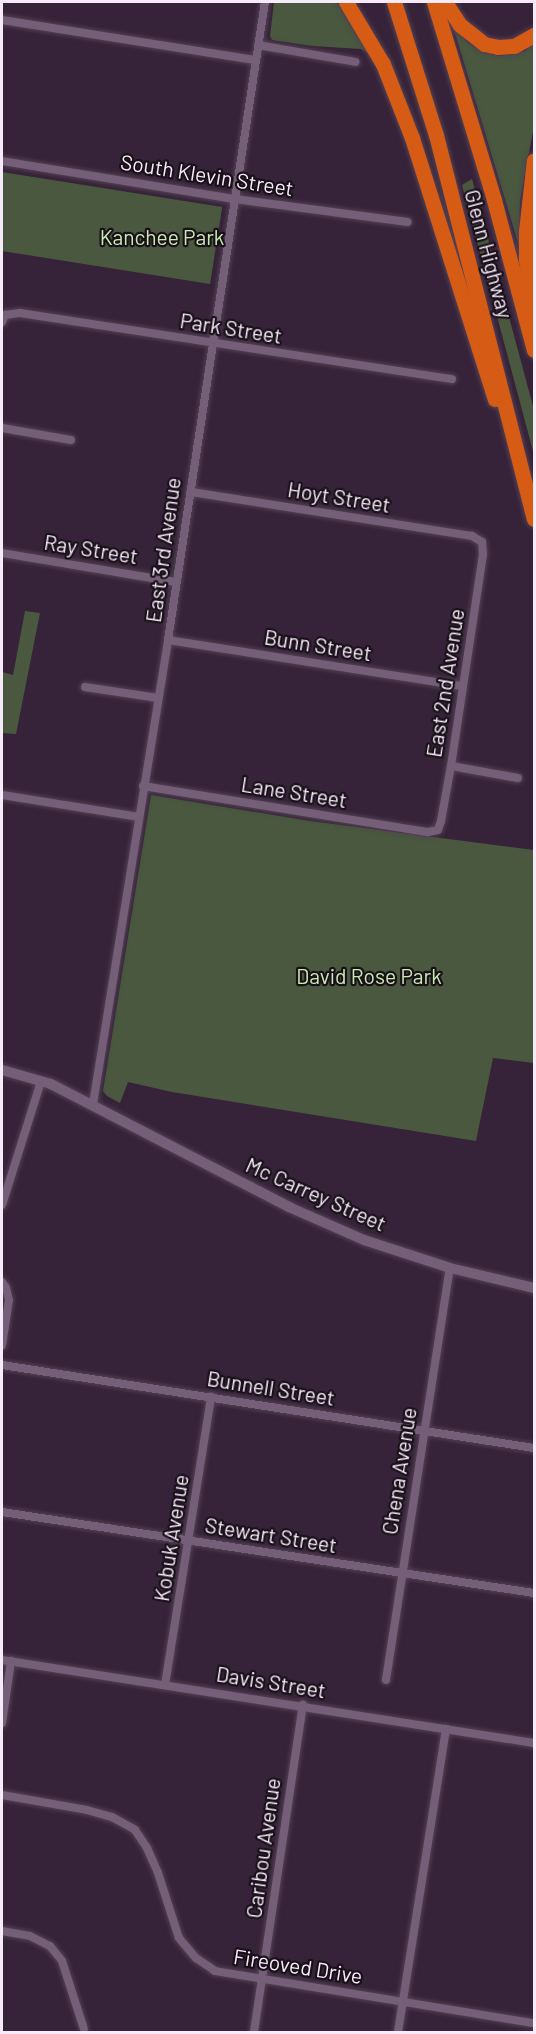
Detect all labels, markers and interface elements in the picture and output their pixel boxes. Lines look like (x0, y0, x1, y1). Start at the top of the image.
street label: South Klevin Street (119, 149, 295, 201)
street label: Glenn Highway (460, 187, 518, 321)
park label: Kanchee Park (100, 224, 224, 250)
street label: Park Street (178, 308, 284, 348)
street label: East 3rd Avenue (140, 476, 186, 624)
street label: Hoyt Street (286, 476, 392, 518)
street label: Ray Street (42, 529, 140, 569)
street label: East 2nd Avenue (421, 607, 469, 759)
street label: Bunn Street (263, 624, 373, 666)
street label: Lane Street (239, 771, 349, 813)
park label: David Rose Park (296, 963, 442, 989)
street label: Mc Carrey Street (242, 1152, 390, 1236)
street label: Bunnell Street (205, 1365, 337, 1411)
street label: Chena Avenue (377, 1406, 421, 1536)
street label: Kobuk Avenue (149, 1473, 193, 1603)
street label: Stewart Street (203, 1512, 339, 1558)
street label: Davis Street (214, 1661, 328, 1703)
street label: Caribou Avenue (241, 1776, 285, 1920)
street label: Fireoved Drive (232, 1943, 364, 1989)

